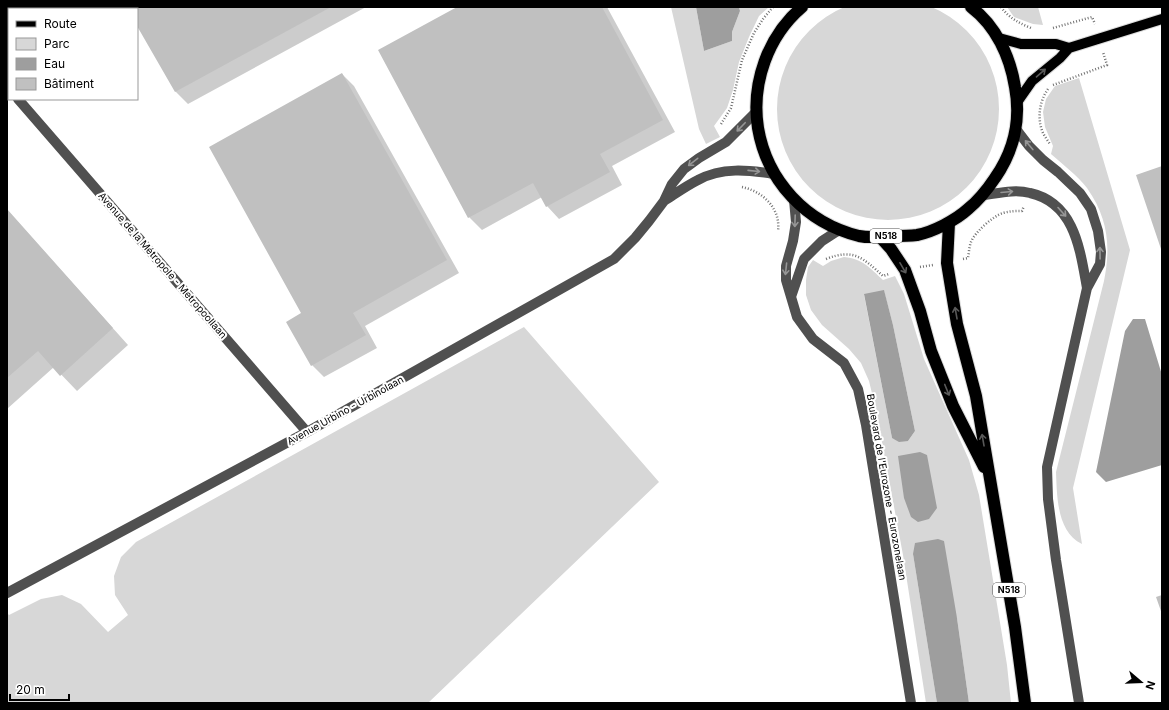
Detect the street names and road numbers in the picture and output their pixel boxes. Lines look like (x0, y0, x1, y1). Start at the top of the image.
street label: Avenue de la Métropole - Metropoollaan (96, 189, 230, 341)
road number: N518 (870, 229, 902, 243)
street label: Avenue Urbino - Urbinolaan (285, 373, 405, 447)
street label: Boulevard de l'Eurozone - Eurozonelaan (865, 393, 909, 581)
road number: N518 (993, 583, 1025, 597)

